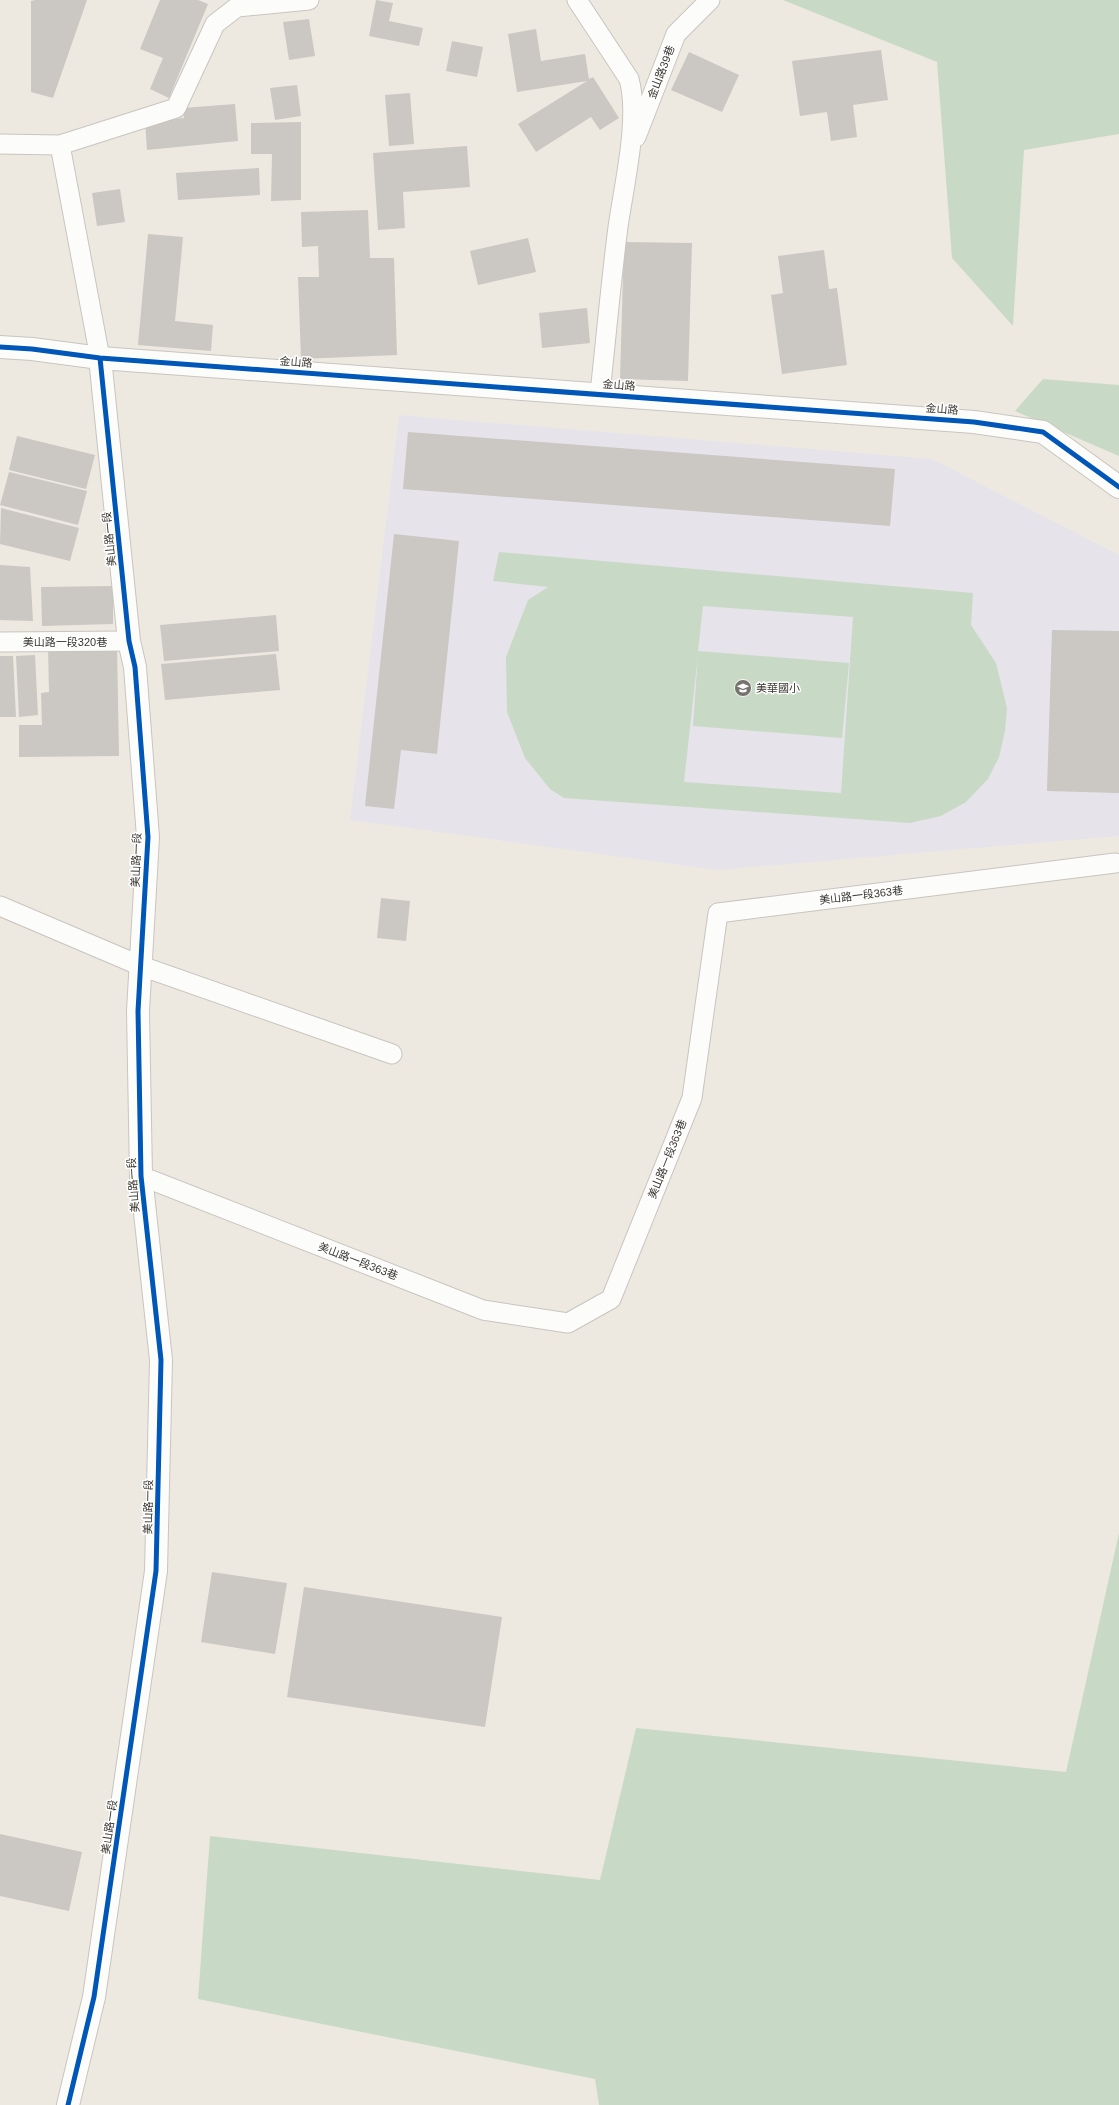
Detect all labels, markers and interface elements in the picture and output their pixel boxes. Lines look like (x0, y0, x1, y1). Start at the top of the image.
street label: 金山路39巷 (645, 44, 677, 100)
street label: 金山路 (279, 355, 313, 369)
street label: 金山路 (602, 378, 636, 392)
street label: 金山路 (925, 402, 959, 416)
street label: 美山路一段 (100, 511, 118, 567)
street label: 美山路一段320巷 (23, 636, 107, 648)
school or university icon: 美華國小 (733, 678, 753, 698)
place label: 美華國小 (756, 682, 800, 694)
street label: 美山路一段 (129, 832, 143, 888)
street label: 美山路一段363巷 (818, 884, 904, 906)
street label: 美山路一段363巷 (646, 1118, 688, 1200)
street label: 美山路一段 (125, 1157, 141, 1213)
street label: 美山路一段363巷 (316, 1240, 400, 1282)
street label: 美山路一段 (142, 1479, 154, 1535)
street label: 美山路一段 (99, 1799, 119, 1855)

